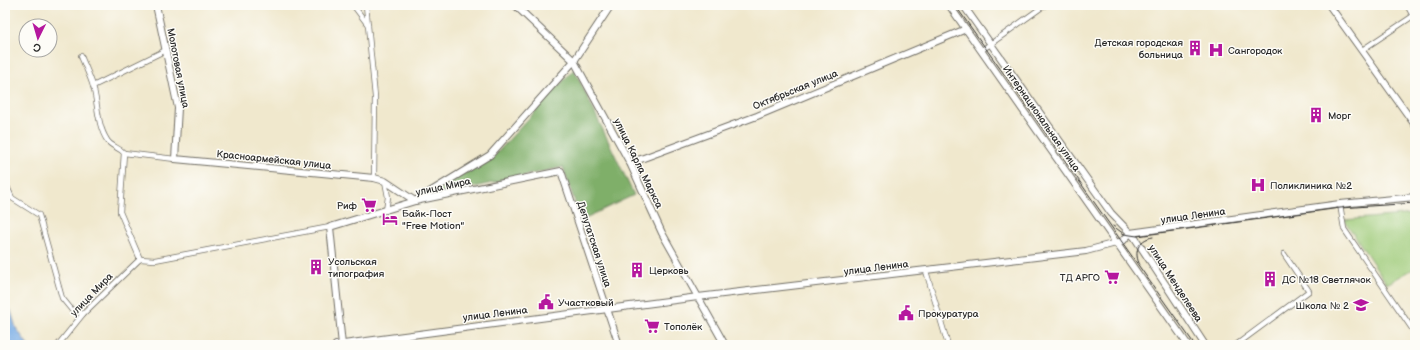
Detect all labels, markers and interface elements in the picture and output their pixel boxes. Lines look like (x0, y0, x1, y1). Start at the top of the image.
north arrow (18, 18, 58, 58)
street label: Молотовая улица (164, 27, 192, 109)
place label: Детская городская больница (1095, 37, 1183, 61)
building icon: Детская городская больница (1186, 39, 1204, 57)
text: С (32, 41, 42, 54)
hospital icon: Сангородок (1207, 41, 1225, 59)
place label: Сангородок (1228, 45, 1283, 57)
street label: Интернациональная улица (1000, 63, 1083, 174)
street label: Октябрьская улица (751, 67, 840, 112)
building icon: Морг (1307, 106, 1325, 124)
place label: Морг (1328, 110, 1351, 122)
street label: улица Карла Маркса (611, 117, 665, 210)
street label: Красноармейская улица (216, 148, 332, 172)
street label: улица Мира (415, 175, 472, 199)
hospital icon: Поликлиника №2 (1249, 176, 1267, 194)
place label: Поликлиника №2 (1270, 180, 1352, 192)
supermarket icon: Риф (360, 196, 378, 214)
place label: Риф (337, 200, 358, 212)
street label: Депутатская улица (574, 200, 614, 289)
street label: улица Ленина (1160, 206, 1226, 226)
place label: Байк-Пост "Free Motion" (402, 208, 464, 232)
hotel icon: Байк-Пост "Free Motion" (381, 210, 399, 228)
street label: улица Менделеева (1146, 243, 1205, 324)
place label: Усольская типография (328, 256, 385, 280)
building icon: Усольская типография (307, 258, 325, 276)
street label: улица Ленина (843, 258, 909, 278)
building icon: Церковь (628, 261, 646, 279)
place label: Церковь (649, 265, 688, 277)
supermarket icon: ТД АРГО (1103, 268, 1121, 286)
street label: улица Мира (68, 270, 115, 319)
building icon: ДС №18 Светлячок (1261, 270, 1279, 288)
place label: ТД АРГО (1060, 272, 1100, 284)
place label: ДС №18 Светлячок (1282, 274, 1371, 286)
public building icon: Участковый (537, 293, 555, 311)
school or university icon: Школа № 2 (1352, 296, 1370, 314)
place label: Участковый (558, 297, 614, 309)
place label: Школа № 2 (1295, 300, 1349, 312)
street label: улица Ленина (462, 304, 528, 324)
public building icon: Прокуратура (897, 304, 915, 322)
place label: Прокуратура (918, 308, 979, 320)
supermarket icon: Тополёк (643, 317, 661, 335)
place label: Тополёк (664, 321, 703, 333)

